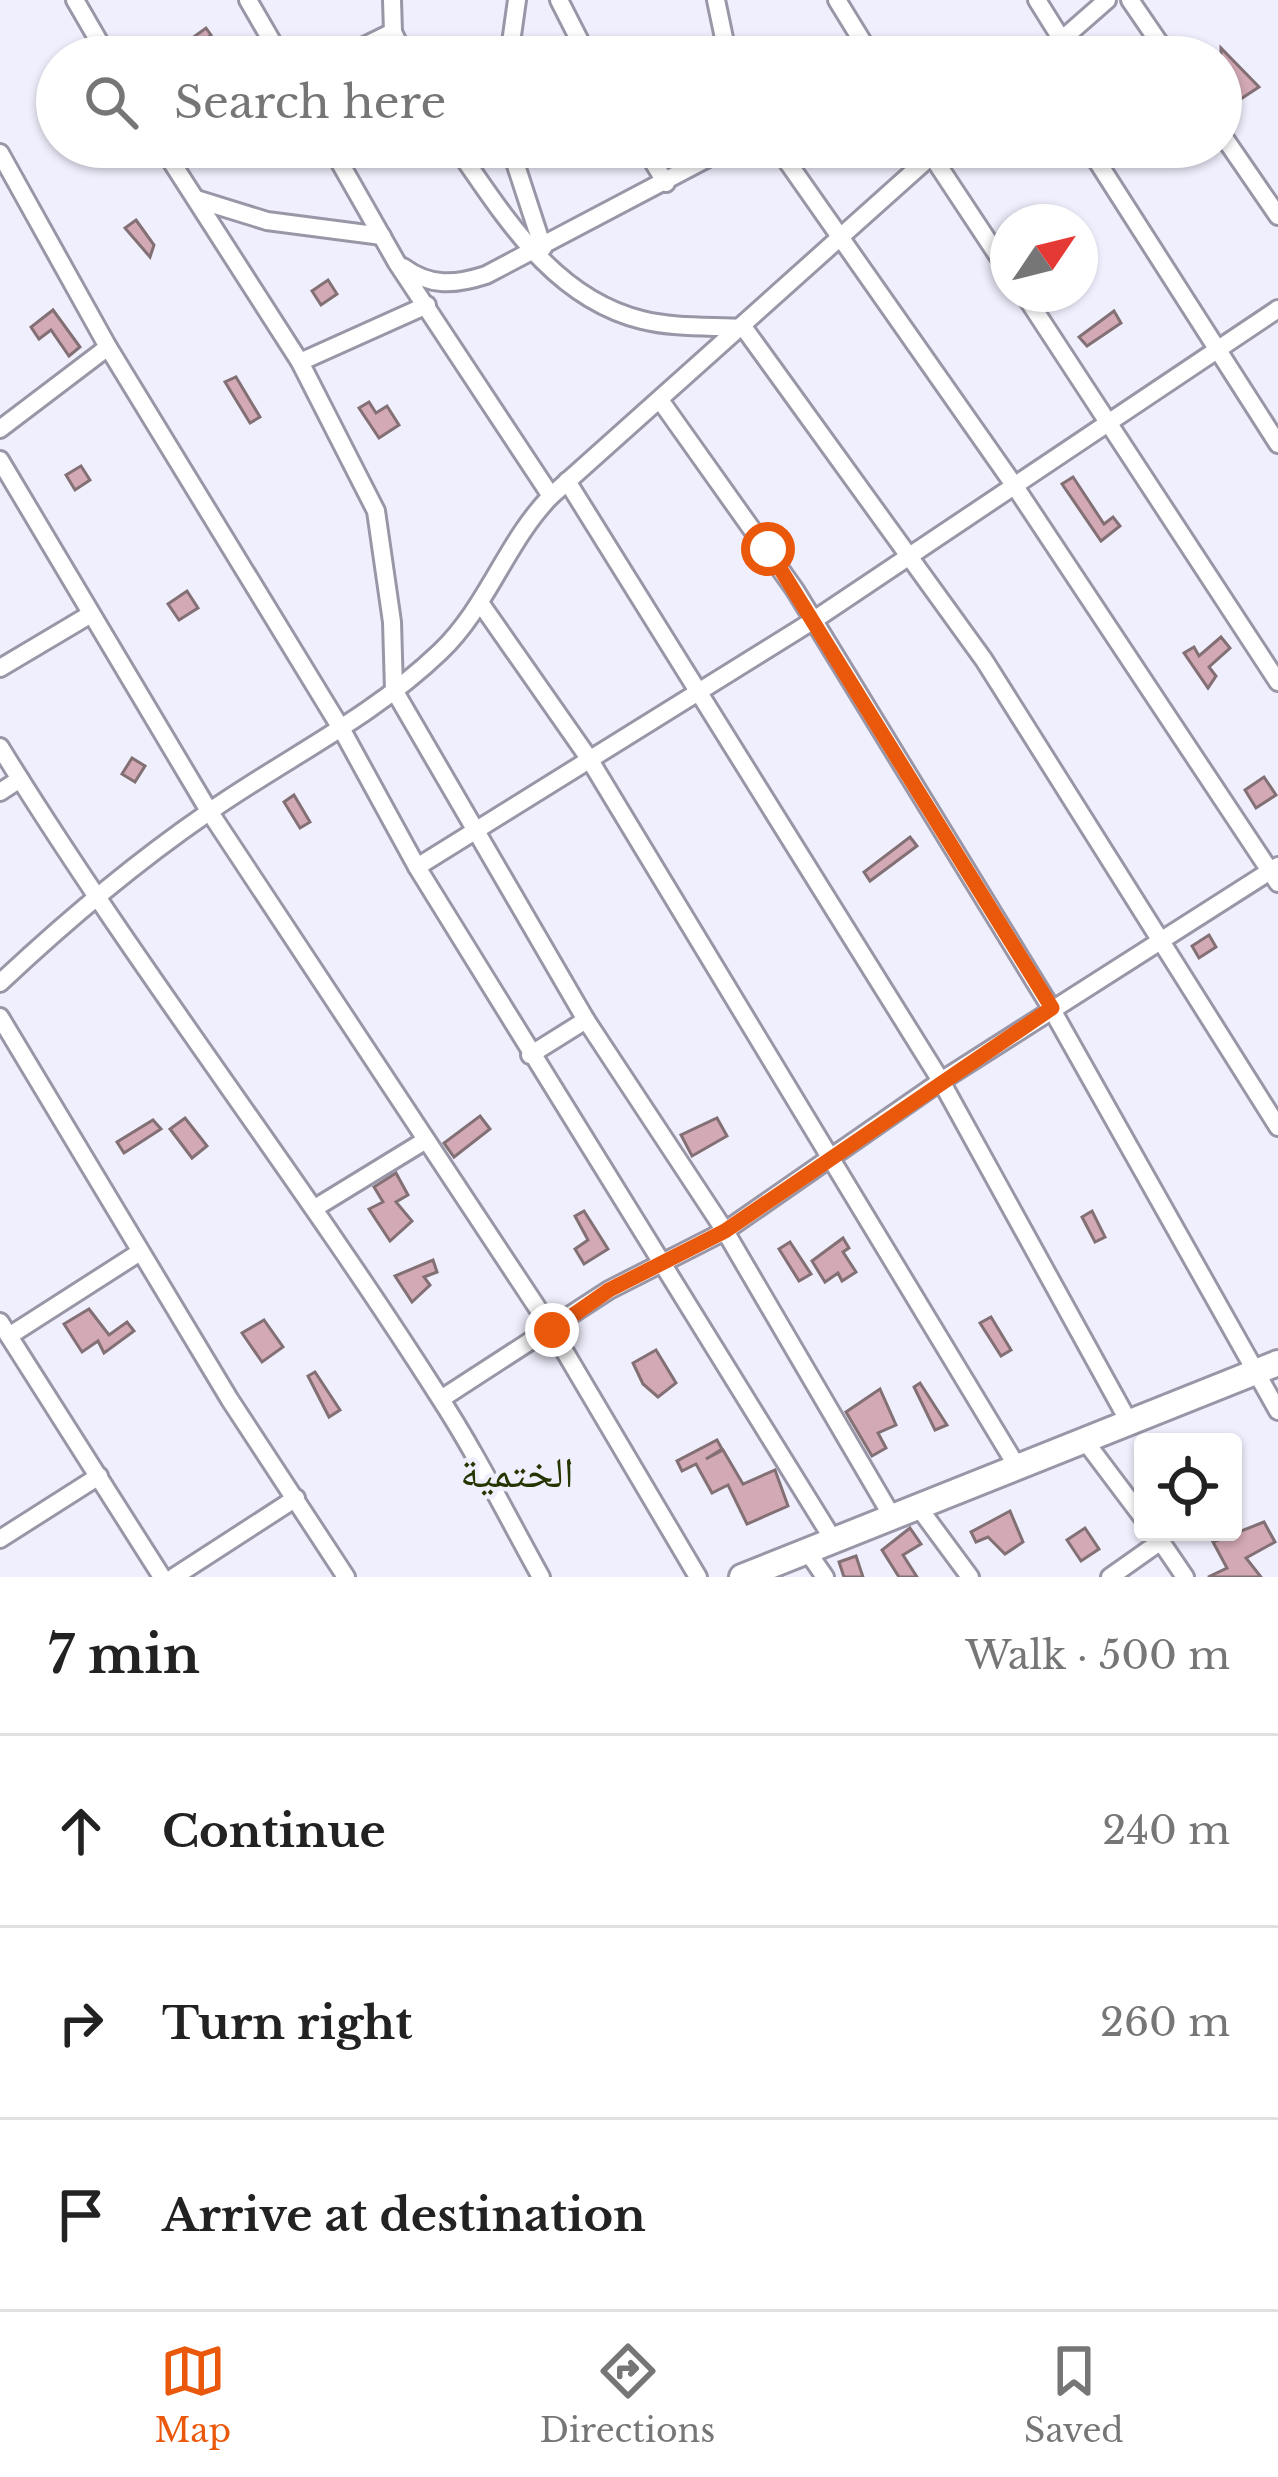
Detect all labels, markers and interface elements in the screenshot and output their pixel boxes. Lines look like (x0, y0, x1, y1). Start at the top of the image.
search box (36, 36, 1242, 168)
icon: search (78, 69, 144, 135)
text: Search here (174, 74, 446, 130)
north arrow (990, 204, 1098, 312)
route start (741, 522, 795, 576)
route end (525, 1303, 579, 1357)
map controls (1134, 1433, 1242, 1541)
button: locate (1134, 1433, 1242, 1541)
district label: الختمية (460, 1446, 574, 1498)
text: 7 min (48, 1624, 200, 1687)
text: Walk · 500 m (965, 1631, 1230, 1680)
icon: ahead (48, 1798, 114, 1864)
text: Continue (162, 1803, 386, 1859)
text: 240 m (1102, 1806, 1230, 1855)
icon: right (48, 1990, 114, 2056)
text: Turn right (162, 1995, 412, 2051)
text: 260 m (1100, 1998, 1230, 2047)
icon: arrive (48, 2182, 114, 2248)
text: Arrive at destination (162, 2187, 646, 2243)
tab: Map (154, 2338, 231, 2451)
tab: Directions (540, 2338, 715, 2451)
tab: Saved (1024, 2338, 1124, 2451)

